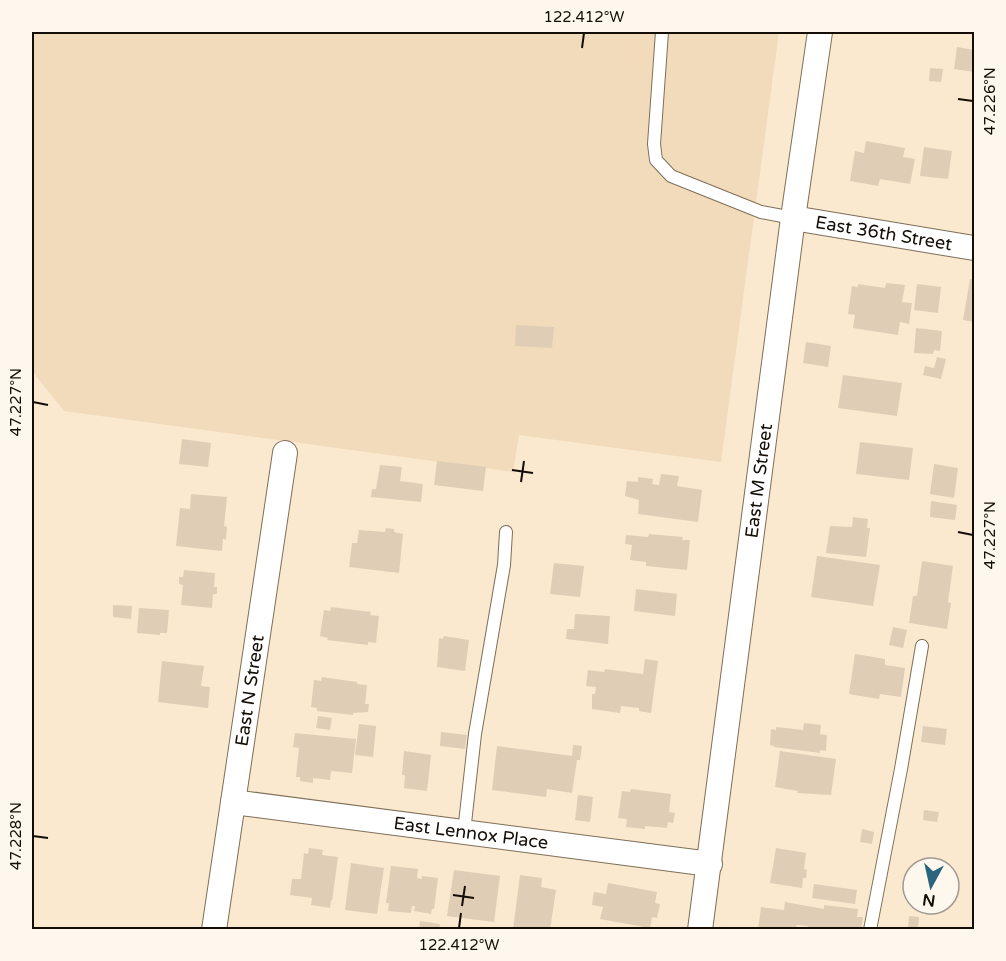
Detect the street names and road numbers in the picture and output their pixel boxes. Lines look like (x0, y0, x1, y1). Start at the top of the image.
street label: East 36th Street (814, 211, 954, 255)
street label: East M Street (740, 422, 777, 539)
street label: East N Street (230, 633, 269, 748)
street label: East Lennox Place (392, 812, 550, 854)

